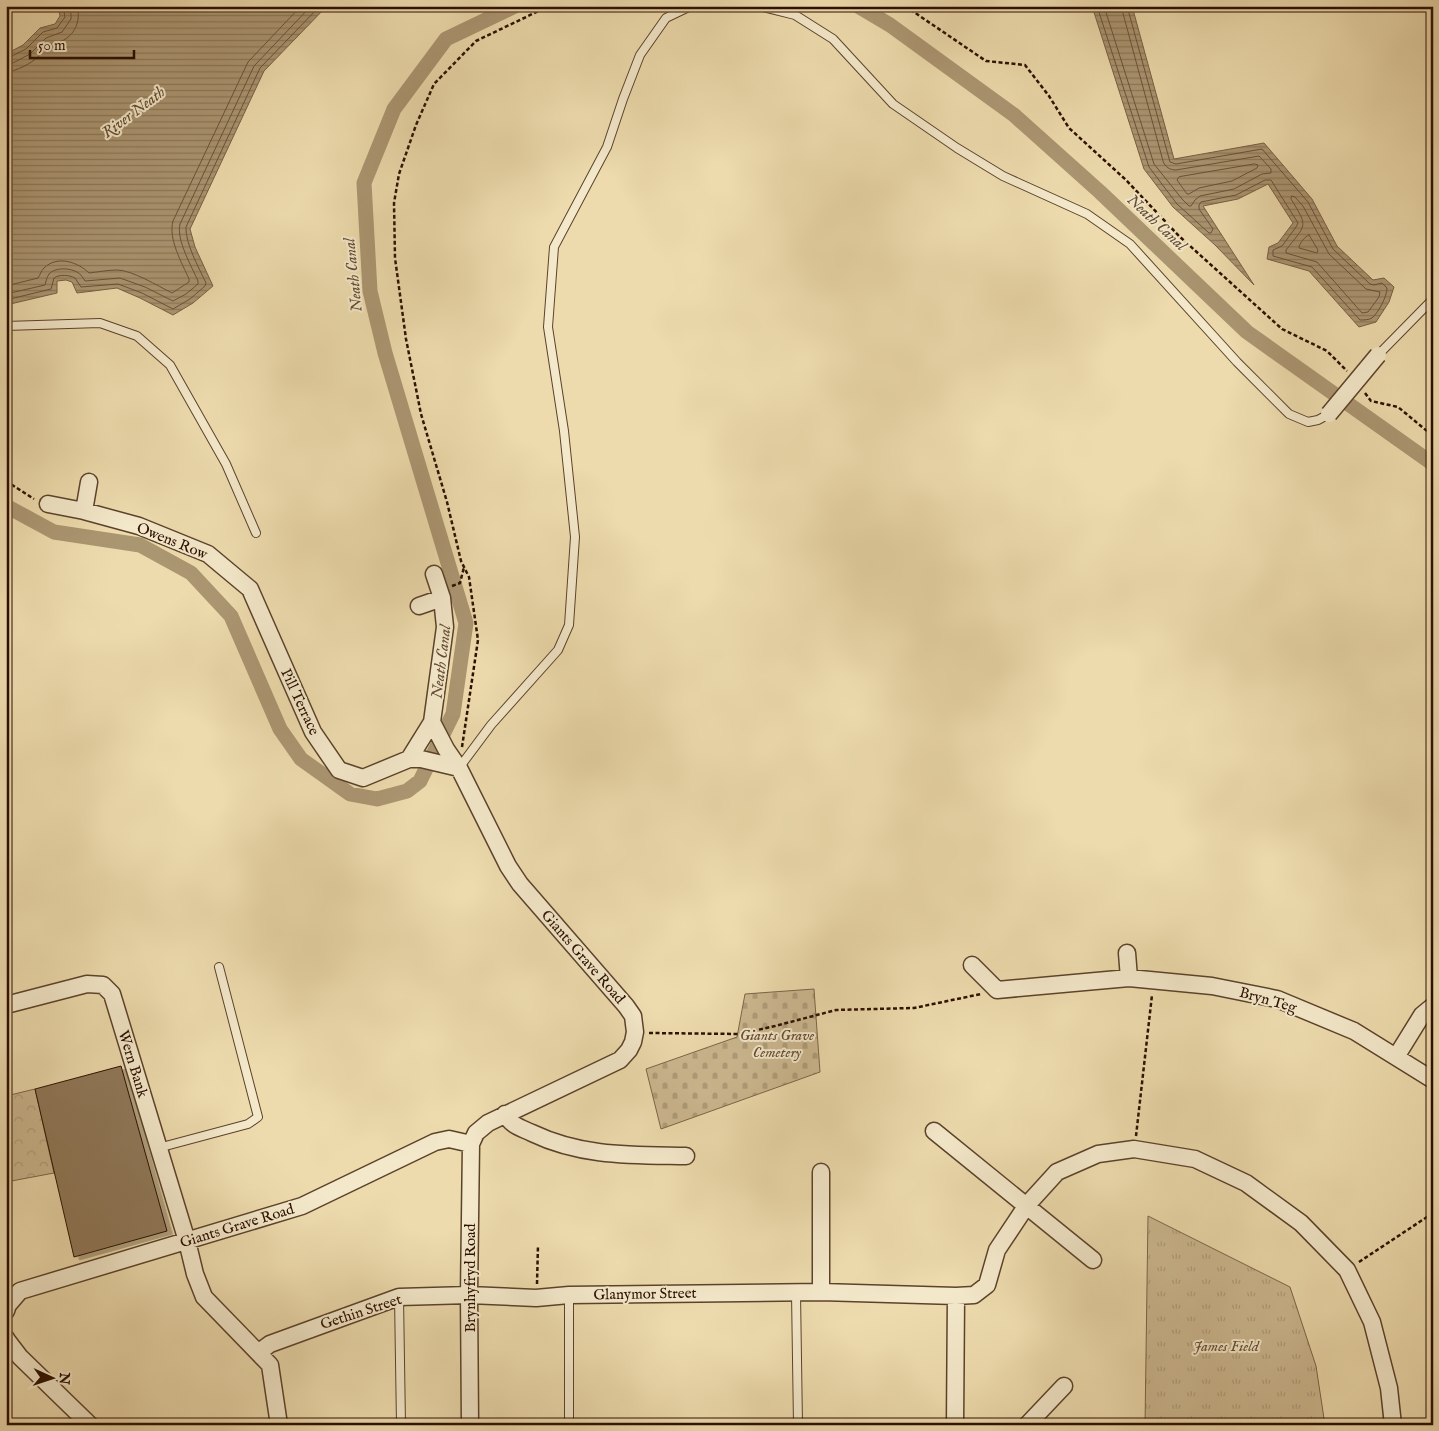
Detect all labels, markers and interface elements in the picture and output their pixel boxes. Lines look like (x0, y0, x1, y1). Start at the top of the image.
scale bar (30, 28, 134, 60)
text: 50 m (38, 36, 66, 55)
water label: River Neath (98, 83, 170, 143)
water label: Neath Canal (1122, 190, 1191, 256)
water label: Neath Canal (340, 236, 368, 313)
street label: Owens Row (134, 518, 211, 564)
water label: Neath Canal (428, 623, 457, 700)
street label: Pill Terrace (276, 666, 324, 739)
street label: Giants Grave Road (537, 906, 630, 1009)
street label: Bryn Teg (1237, 983, 1300, 1017)
park label: Giants Grave Cemetery (740, 1026, 814, 1062)
street label: Wern Bank (114, 1028, 153, 1101)
street label: Giants Grave Road (178, 1199, 297, 1252)
street label: Brynhyfryd Road (461, 1222, 480, 1333)
street label: Glanymor Street (593, 1284, 697, 1304)
street label: Gethin Street (318, 1290, 404, 1334)
park label: James Field (1193, 1337, 1260, 1356)
north arrow (28, 1354, 78, 1404)
text: N (55, 1371, 73, 1385)

